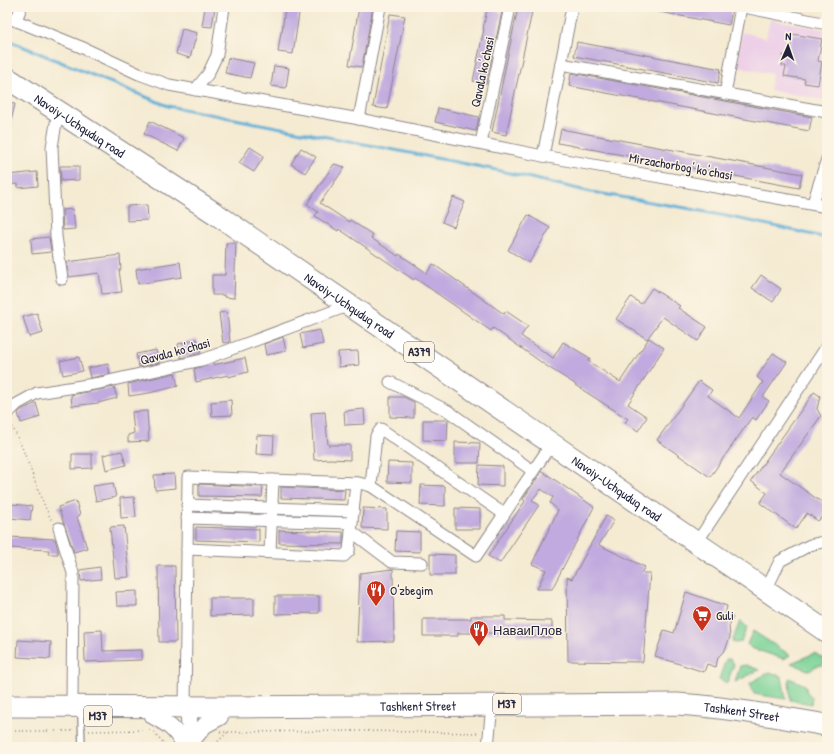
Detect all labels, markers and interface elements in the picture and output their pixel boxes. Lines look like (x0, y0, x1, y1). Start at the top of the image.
north arrow (768, 26, 808, 66)
text: N (785, 29, 792, 43)
street label: Qavala ko'chasi (466, 35, 498, 109)
street label: Navoiy-Uchquduq road (31, 89, 129, 162)
street label: Mirzachorbog' ko'chasi (628, 148, 734, 184)
street label: Navoiy-Uchquduq road (301, 268, 398, 342)
street label: Qavala ko'chasi (138, 333, 212, 369)
road number: A379 (404, 342, 434, 362)
street label: Navoiy-Uchquduq road (568, 451, 665, 525)
restaurant icon: O'zbegim (365, 579, 387, 607)
place label: O'zbegim (390, 581, 433, 599)
supermarket icon: Guli (691, 604, 713, 632)
place label: Guli (716, 606, 734, 624)
restaurant icon: НаваиПлов (468, 619, 490, 647)
place label: НаваиПлов (493, 621, 562, 639)
road number: M37 (493, 694, 521, 714)
street label: Tashkent Street (380, 696, 457, 715)
street label: Tashkent Street (703, 697, 781, 726)
road number: M37 (84, 706, 112, 726)

